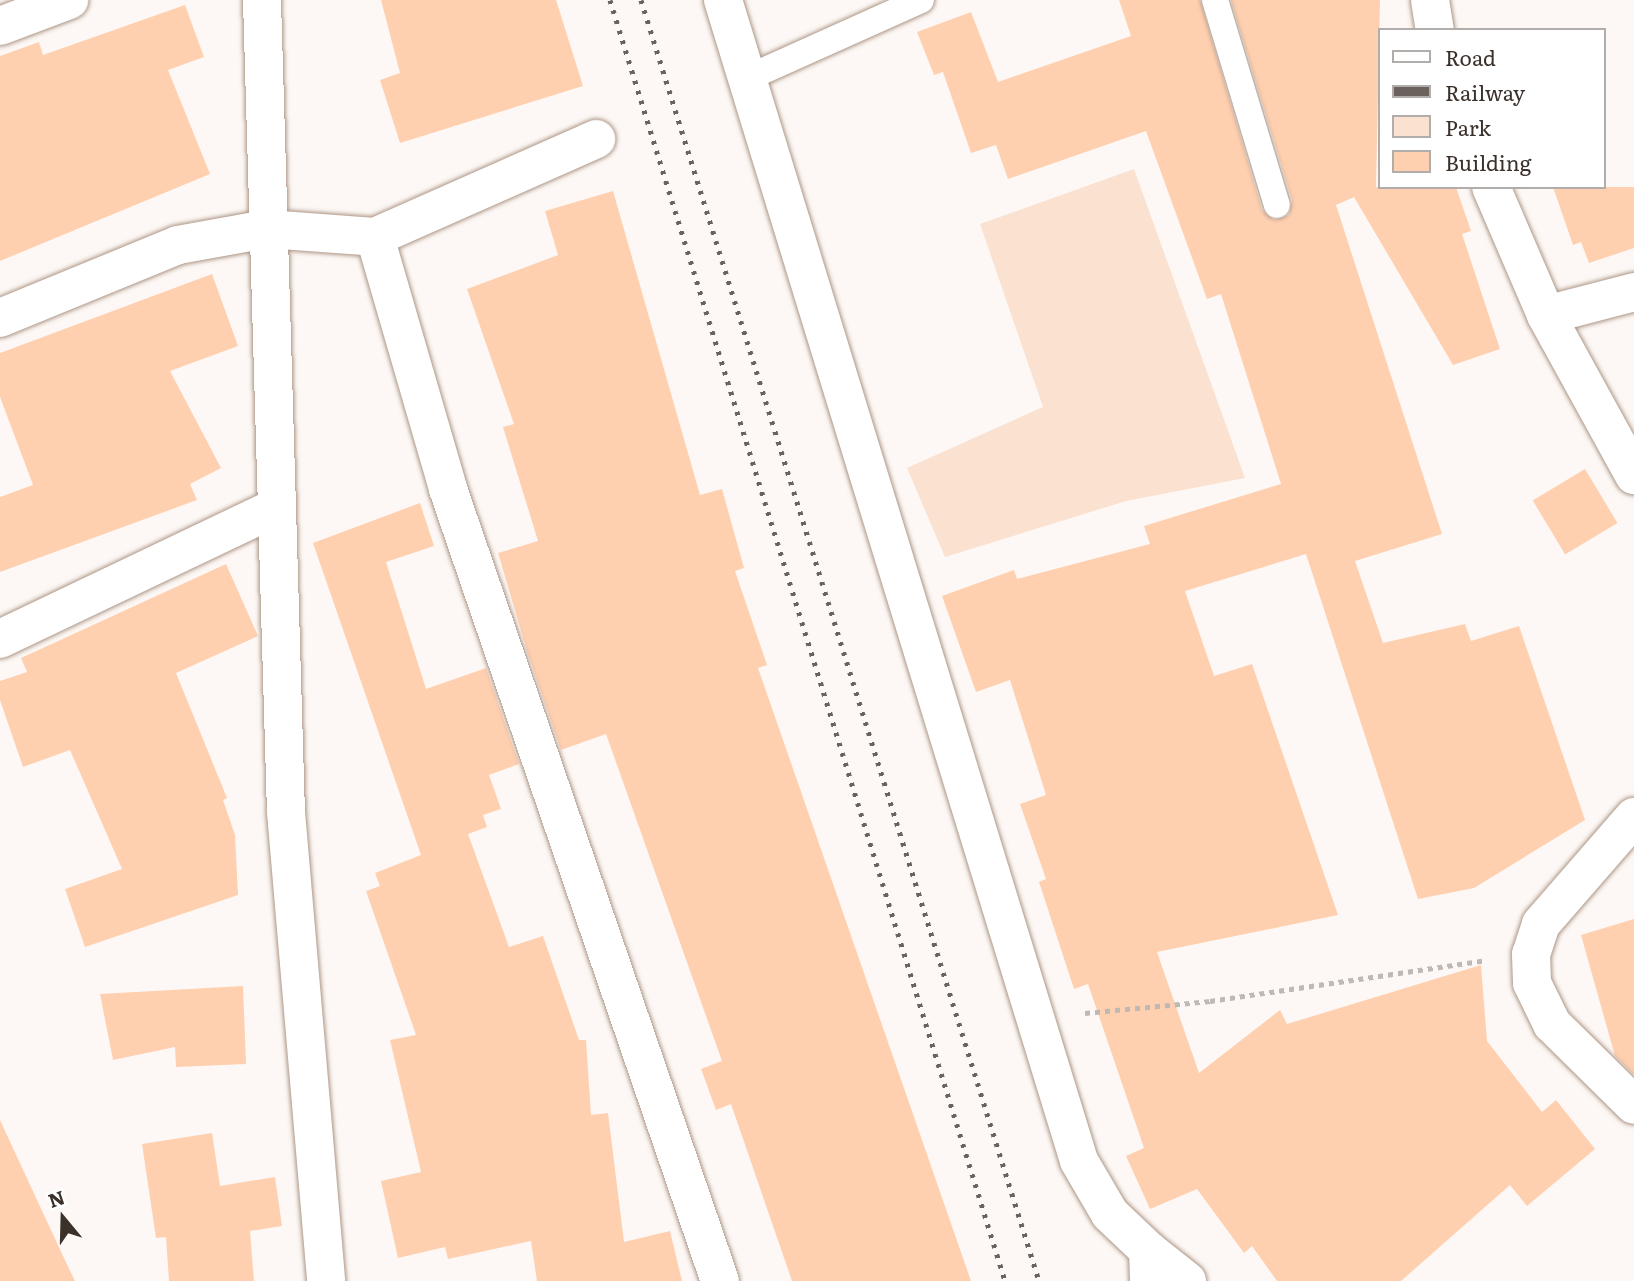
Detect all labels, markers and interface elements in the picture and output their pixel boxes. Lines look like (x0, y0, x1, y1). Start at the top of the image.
legend (1378, 28, 1606, 189)
text: Road (1445, 41, 1496, 72)
text: Railway (1445, 76, 1525, 107)
text: Park (1445, 111, 1491, 142)
text: Building (1445, 146, 1531, 177)
text: N (44, 1182, 68, 1214)
north arrow (28, 1183, 98, 1253)

